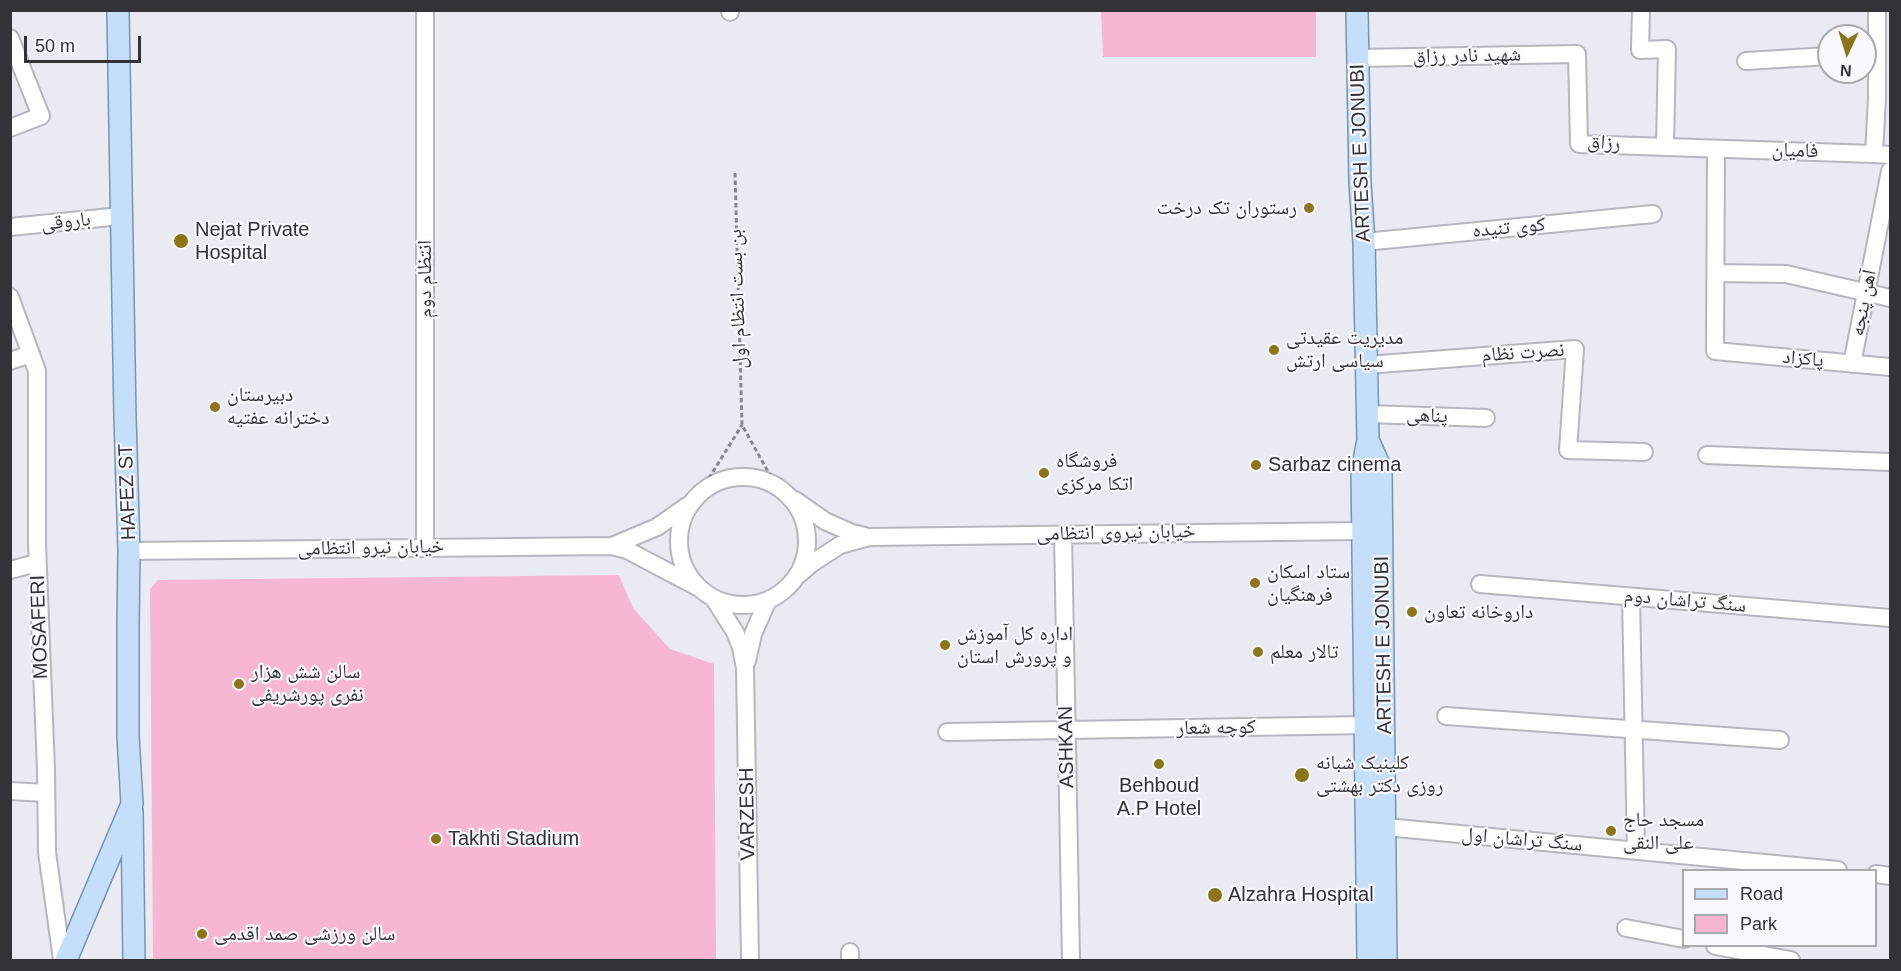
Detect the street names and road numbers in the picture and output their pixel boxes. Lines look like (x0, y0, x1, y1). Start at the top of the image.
street label: شهید نادر رزاق (1413, 43, 1521, 69)
street label: ARTESH E JONUBI (1346, 63, 1376, 243)
street label: رزاق (1586, 130, 1622, 156)
street label: فامیان (1771, 138, 1819, 164)
street label: باروقی (40, 207, 92, 237)
street label: کوی تنیده (1472, 213, 1546, 243)
street label: بن بست انتظام اول (724, 229, 752, 369)
street label: انتظام دوم (413, 240, 437, 318)
street label: آهن پنجه (1846, 268, 1882, 338)
street label: نصرت نظام (1481, 338, 1565, 368)
street label: پاکزاد (1781, 345, 1825, 373)
street label: پناهی (1406, 403, 1448, 429)
street label: HAFEZ ST (114, 443, 142, 541)
street label: خیابان نیروی انتظامی (1036, 520, 1196, 546)
street label: خیابان نیرو انتظامی (298, 535, 444, 561)
street label: ARTESH E JONUBI (1370, 556, 1398, 734)
street label: MOSAFERI (26, 574, 54, 680)
street label: سنگ تراشان دوم (1623, 584, 1747, 618)
street label: ASHKAN (1054, 706, 1080, 788)
street label: کوچه شعار (1176, 715, 1256, 741)
street label: VARZESH (735, 767, 761, 861)
street label: سنگ تراشان اول (1461, 823, 1583, 857)

